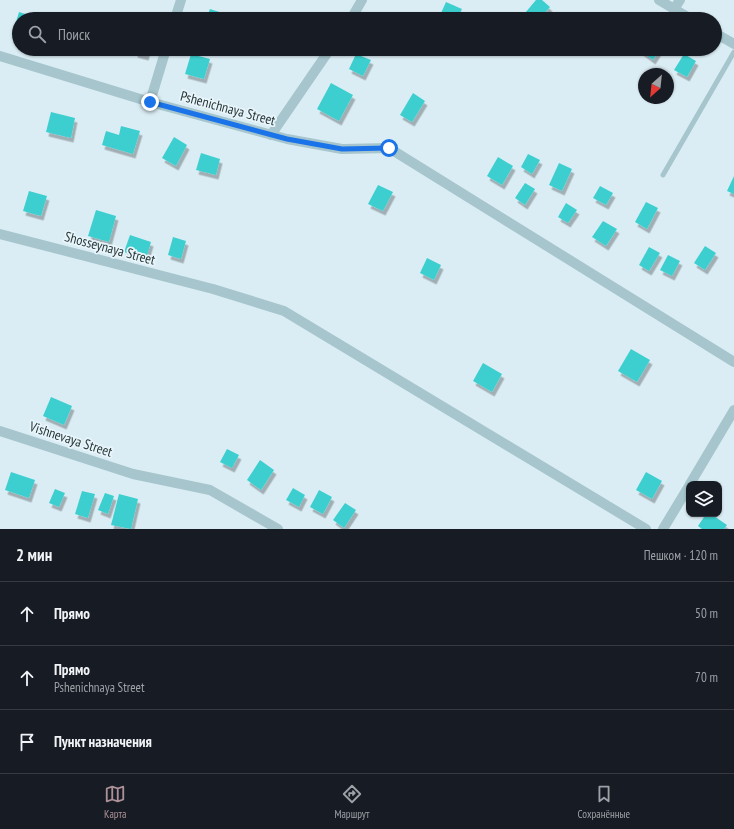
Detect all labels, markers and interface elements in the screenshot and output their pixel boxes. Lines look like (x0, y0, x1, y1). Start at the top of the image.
search box (12, 12, 722, 56)
icon: search (26, 23, 48, 45)
text: Поиск (58, 25, 90, 44)
north arrow (638, 68, 674, 104)
street label: Pshenichnaya Street (179, 87, 278, 129)
route end (141, 93, 159, 111)
route start (380, 139, 398, 157)
street label: Shosseynaya Street (63, 227, 157, 269)
street label: Vishnevaya Street (26, 417, 115, 461)
map controls (686, 481, 722, 517)
button: layers (686, 481, 722, 517)
text: 2 мин (16, 544, 52, 566)
text: Пешком · 120 m (644, 547, 718, 564)
icon: ahead (16, 603, 38, 625)
text: Прямо (54, 604, 90, 623)
text: 50 m (695, 605, 718, 622)
text: Прямо (54, 660, 90, 679)
icon: ahead (16, 667, 38, 689)
text: 70 m (695, 669, 718, 686)
text: Pshenichnaya Street (54, 679, 145, 696)
icon: arrive (16, 731, 38, 753)
text: Пункт назначения (54, 732, 152, 751)
tab: Карта (104, 783, 126, 821)
tab: Маршрут (334, 783, 370, 821)
tab: Сохранённые (578, 783, 630, 821)

